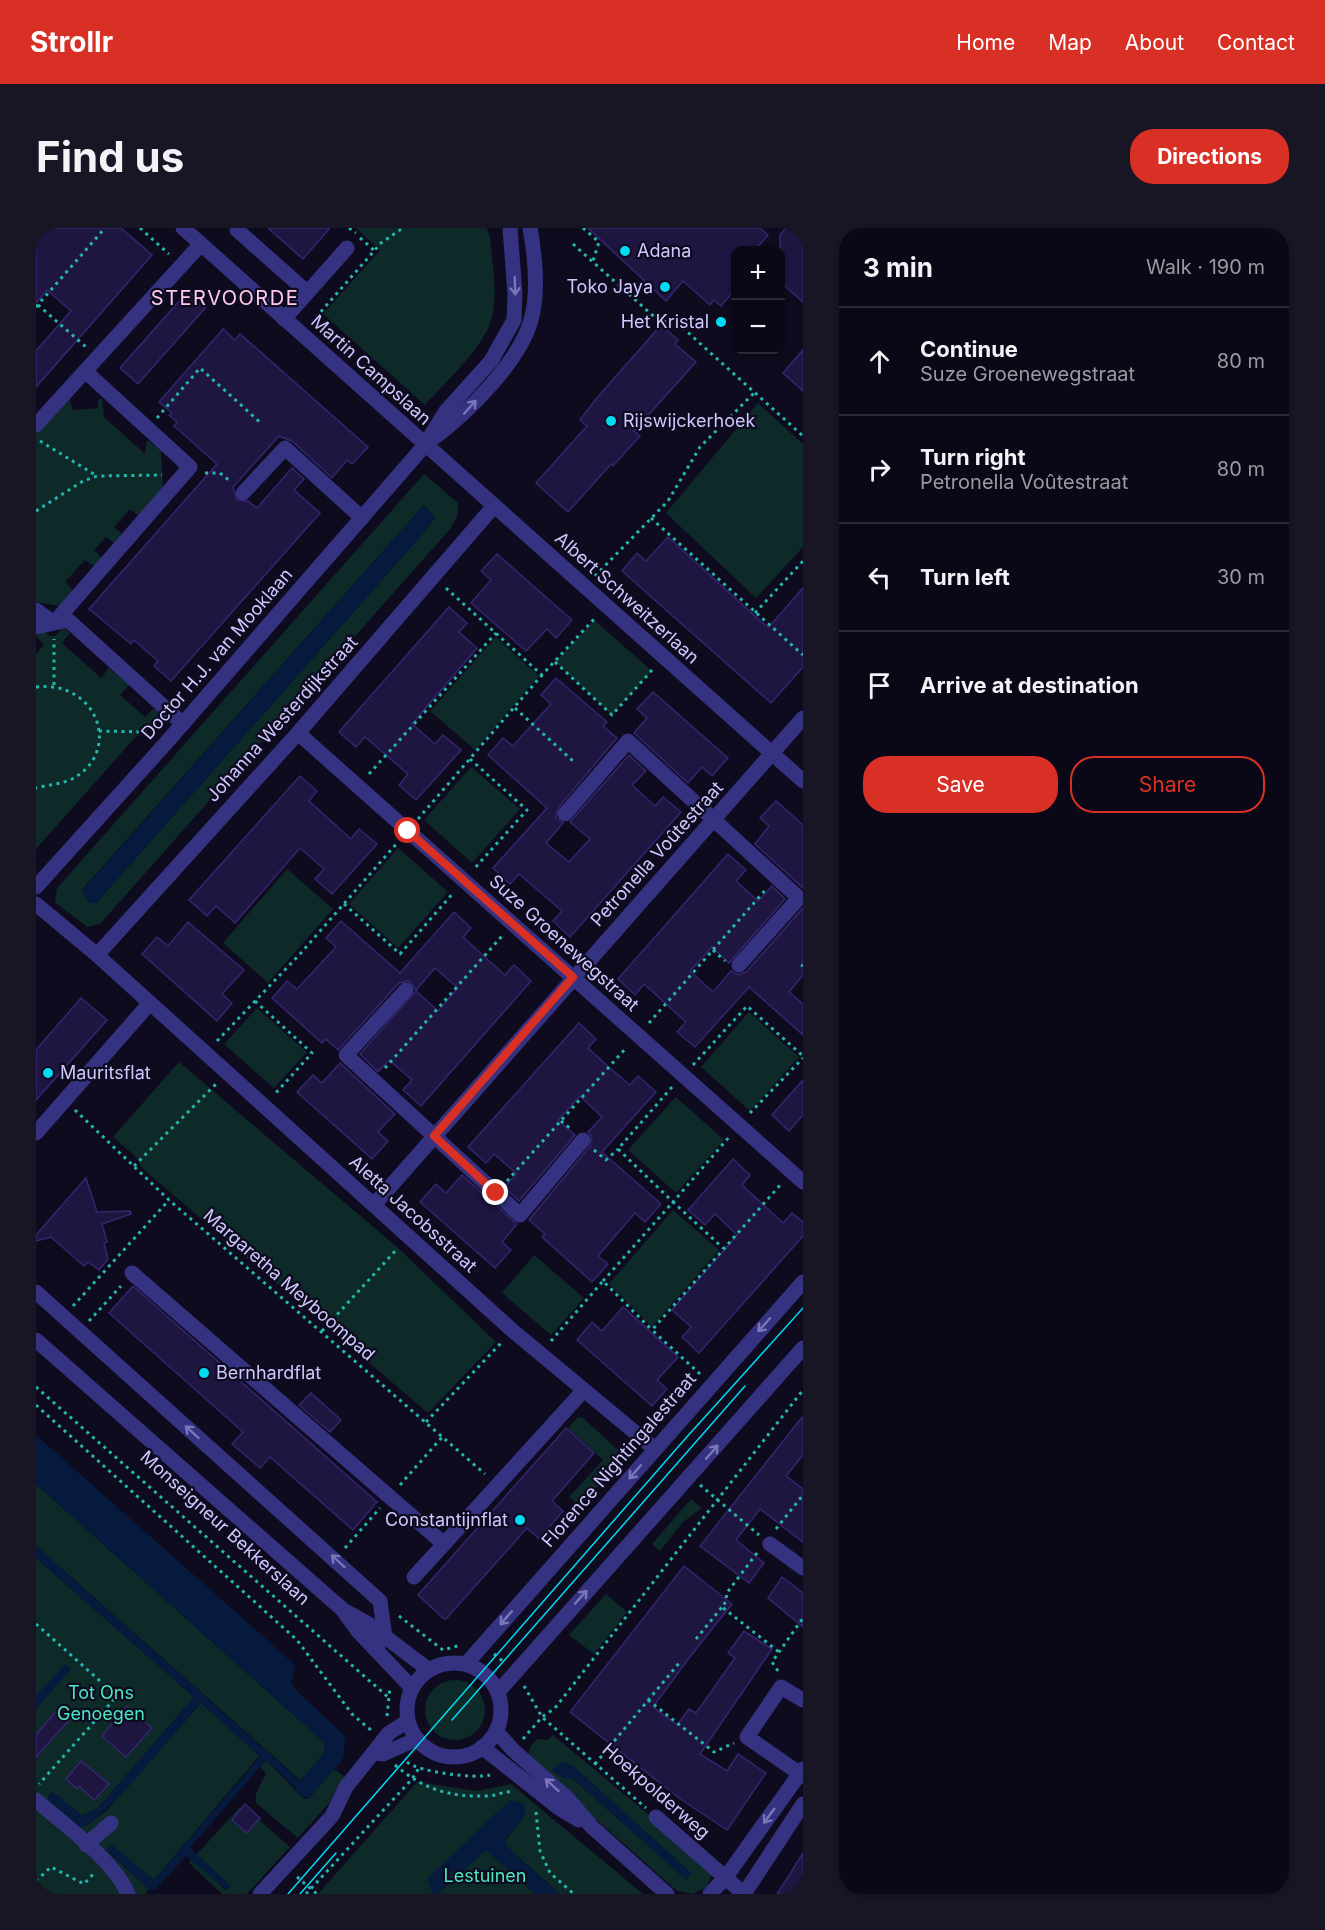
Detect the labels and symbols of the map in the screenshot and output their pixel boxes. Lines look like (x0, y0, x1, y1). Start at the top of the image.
place label: Adana (637, 240, 691, 261)
marker: Adana (618, 244, 632, 258)
one-way arrow (509, 276, 520, 296)
place label: Toko Jaya (566, 276, 653, 297)
marker: Toko Jaya (658, 280, 672, 294)
district label: STERVOORDE (151, 286, 299, 310)
street label: Martin Campslaan (307, 310, 436, 429)
place label: Het Kristal (621, 311, 709, 332)
marker: Het Kristal (714, 315, 728, 329)
one-way arrow (463, 400, 477, 415)
place label: Rijswijckerhoek (623, 410, 755, 431)
marker: Rijswijckerhoek (604, 414, 618, 428)
street label: Albert Schweitzerlaan (551, 527, 704, 668)
street label: Doctor H.J. van Mooklaan (137, 564, 297, 743)
street label: Johanna Westerdijkstraat (202, 631, 362, 806)
street label: Petronella Voûtestraat (586, 777, 727, 930)
route start (394, 817, 420, 843)
street label: Suze Groenewegstraat (485, 870, 643, 1015)
place label: Mauritsflat (60, 1062, 151, 1083)
marker: Mauritsflat (41, 1066, 55, 1080)
street label: Aletta Jacobsstraat (345, 1151, 481, 1276)
route end (482, 1179, 508, 1205)
street label: Margaretha Meyboompad (199, 1205, 379, 1365)
one-way arrow (757, 1317, 771, 1332)
place label: Bernhardflat (216, 1362, 321, 1383)
marker: Bernhardflat (197, 1366, 211, 1380)
street label: Florence Nightingalestraat (537, 1368, 700, 1551)
one-way arrow (184, 1425, 199, 1439)
one-way arrow (705, 1445, 719, 1460)
street label: Monseigneur Bekkerslaan (136, 1446, 314, 1609)
one-way arrow (628, 1464, 642, 1479)
place label: Constantijnflat (385, 1509, 508, 1530)
marker: Constantijnflat (513, 1513, 527, 1527)
one-way arrow (331, 1554, 346, 1568)
one-way arrow (574, 1589, 588, 1604)
one-way arrow (500, 1610, 513, 1626)
park label: Tot Ons Genoegen (57, 1682, 145, 1724)
street label: Hoekpolderweg (598, 1738, 714, 1843)
one-way arrow (545, 1778, 560, 1792)
one-way arrow (763, 1808, 775, 1824)
park label: Lestuinen (444, 1865, 526, 1886)

